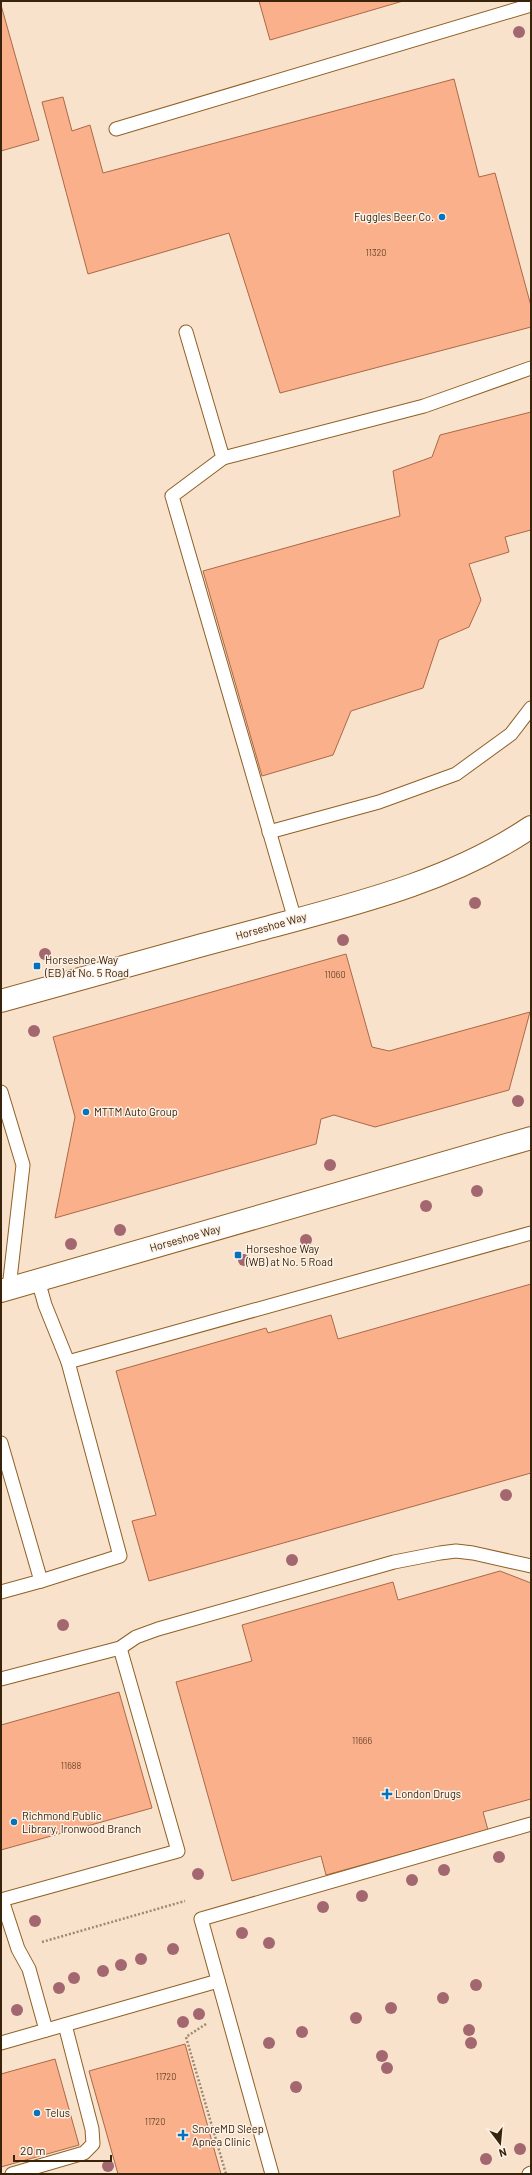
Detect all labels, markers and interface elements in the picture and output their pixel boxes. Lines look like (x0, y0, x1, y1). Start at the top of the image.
place label: Fuggles Beer Co. (354, 210, 434, 223)
marker: Fuggles Beer Co. (437, 212, 447, 222)
house number: 11320 (366, 247, 386, 258)
street label: Horseshoe Way (234, 909, 308, 942)
place label: Horseshoe Way (EB) at No. 5 Road (44, 953, 129, 979)
marker: Horseshoe Way (EB) at No. 5 Road (32, 961, 42, 971)
house number: 11060 (324, 969, 346, 980)
place label: MTTM Auto Group (94, 1105, 178, 1118)
marker: MTTM Auto Group (81, 1107, 91, 1117)
street label: Horseshoe Way (148, 1221, 222, 1254)
place label: Horseshoe Way (WB) at No. 5 Road (245, 1242, 333, 1268)
marker: Horseshoe Way (WB) at No. 5 Road (233, 1250, 243, 1260)
house number: 11666 (352, 1735, 372, 1746)
house number: 11688 (61, 1760, 81, 1771)
place label: London Drugs (395, 1787, 461, 1800)
marker: London Drugs (382, 1789, 392, 1799)
place label: Richmond Public Library, Ironwood Branch (22, 1809, 141, 1835)
marker: Richmond Public Library, Ironwood Branch (9, 1817, 19, 1827)
house number: 11720 (156, 2071, 176, 2082)
place label: Telus (45, 2106, 70, 2119)
marker: Telus (32, 2108, 42, 2118)
house number: 11720 (145, 2116, 165, 2127)
place label: SnoreMD Sleep Apnea Clinic (192, 2122, 264, 2148)
north arrow (480, 2123, 520, 2163)
marker: SnoreMD Sleep Apnea Clinic (177, 2129, 189, 2141)
scale bar (14, 2137, 111, 2163)
text: 20 m (20, 2143, 46, 2157)
text: N (498, 2146, 508, 2160)

